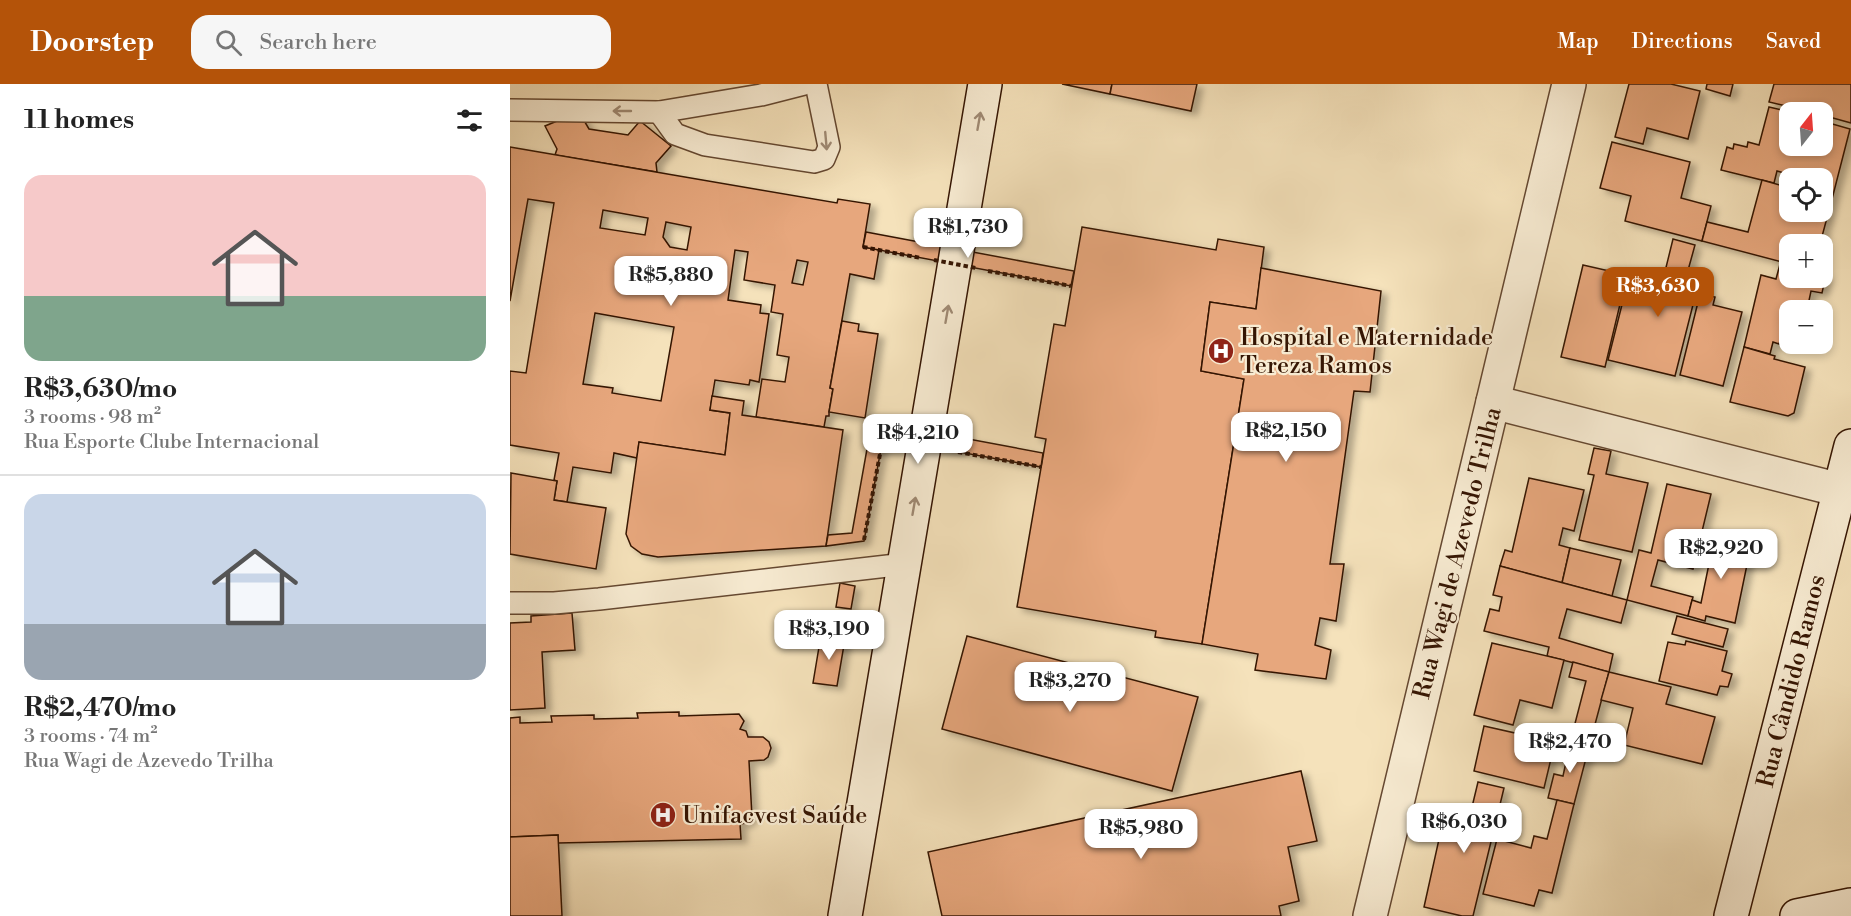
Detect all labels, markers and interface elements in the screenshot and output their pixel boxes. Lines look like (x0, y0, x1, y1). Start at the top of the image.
search box (191, 15, 611, 69)
text: Doorstep (30, 25, 155, 60)
icon: search (212, 26, 245, 59)
text: Search here (260, 29, 377, 56)
text: Map (1557, 29, 1599, 55)
text: Directions (1632, 29, 1733, 55)
text: Saved (1766, 29, 1821, 55)
north arrow (1779, 102, 1833, 156)
map controls (1779, 102, 1833, 354)
text: 11 homes (24, 104, 134, 136)
icon: filters (453, 104, 486, 137)
one-way arrow (613, 105, 633, 117)
one-way arrow (973, 112, 984, 132)
one-way arrow (821, 131, 832, 151)
button: locate (1779, 168, 1833, 222)
pin: R$1,730 (913, 208, 1023, 259)
icon: home (201, 214, 309, 322)
text: R$1,730 (928, 215, 1008, 240)
button: + (1779, 234, 1833, 288)
pin: R$5,880 (616, 256, 726, 307)
text: R$5,880 (628, 263, 714, 288)
pin: R$3,630 (1603, 267, 1713, 318)
text: R$3,630 (1616, 274, 1700, 299)
button: − (1779, 300, 1833, 354)
one-way arrow (941, 304, 952, 324)
place label: Hospital e Maternidade Tereza Ramos (1240, 323, 1493, 381)
hospital icon: Hospital e Maternidade Tereza Ramos (1206, 336, 1236, 366)
text: R$3,630/mo (24, 373, 177, 405)
street label: Rua Wagi de Azevedo Trilha (1407, 403, 1509, 702)
text: 3 rooms · 98 m² (24, 405, 161, 430)
pin: R$2,150 (1231, 412, 1341, 463)
pin: R$4,210 (863, 414, 973, 465)
text: R$2,150 (1245, 419, 1327, 444)
text: R$4,210 (877, 421, 959, 446)
text: Rua Esporte Clube Internacional (24, 430, 319, 455)
one-way arrow (909, 497, 920, 516)
pin: R$2,920 (1666, 529, 1776, 580)
icon: home (201, 533, 309, 641)
text: R$2,920 (1679, 536, 1763, 561)
street label: Rua Cândido Ramos (1751, 572, 1833, 791)
pin: R$3,190 (774, 610, 884, 661)
text: R$3,190 (788, 617, 870, 642)
pin: R$3,270 (1015, 662, 1125, 713)
text: R$3,270 (1029, 669, 1111, 694)
text: R$2,470/mo (24, 692, 177, 724)
pin: R$2,470 (1515, 723, 1625, 774)
text: 3 rooms · 74 m² (24, 724, 157, 749)
text: R$2,470 (1528, 730, 1612, 755)
text: Rua Wagi de Azevedo Trilha (24, 749, 274, 774)
hospital icon: Unifacvest Saúde (648, 800, 678, 830)
place label: Unifacvest Saúde (682, 801, 867, 831)
pin: R$6,030 (1409, 803, 1519, 854)
pin: R$5,980 (1086, 809, 1196, 860)
text: R$6,030 (1421, 810, 1507, 835)
text: R$5,980 (1098, 816, 1184, 841)

